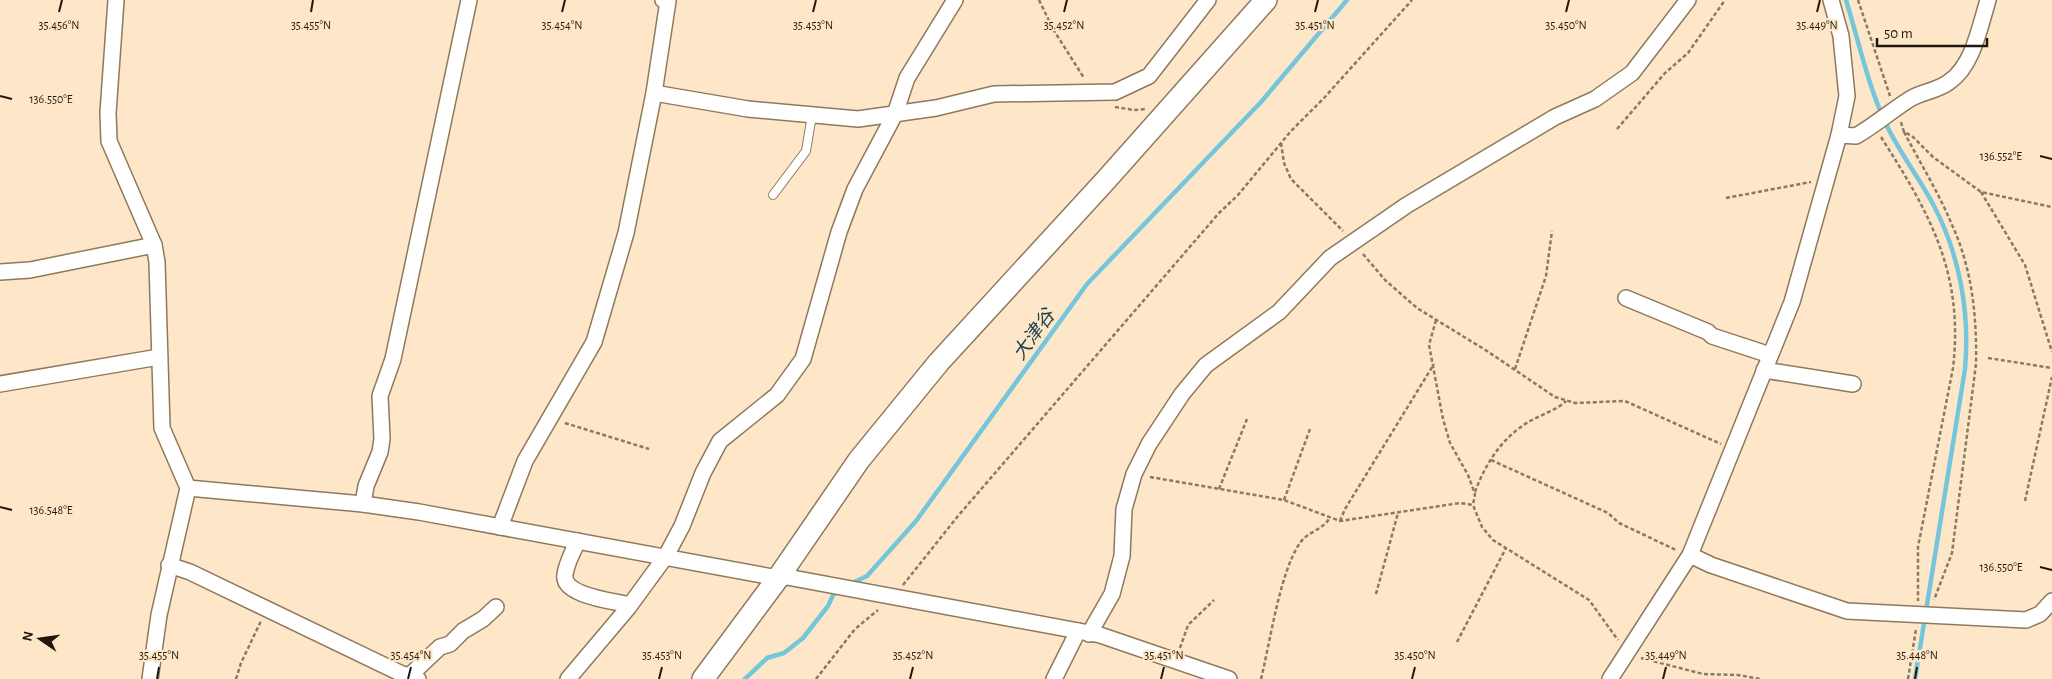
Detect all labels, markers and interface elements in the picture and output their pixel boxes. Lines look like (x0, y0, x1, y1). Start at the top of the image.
scale bar (1877, 15, 1987, 47)
text: 35.456°N (39, 19, 79, 31)
text: 35.455°N (291, 19, 331, 31)
text: 35.454°N (542, 19, 582, 31)
text: 35.453°N (793, 19, 833, 31)
text: 35.452°N (1044, 19, 1084, 31)
text: 35.451°N (1295, 19, 1335, 31)
text: 35.450°N (1545, 19, 1587, 31)
text: 35.449°N (1796, 19, 1838, 31)
text: 50 m (1884, 26, 1913, 41)
text: 136.550°E (29, 93, 73, 105)
text: 136.552°E (1980, 150, 2022, 162)
water label: 大津谷 (1009, 304, 1060, 364)
text: 136.548°E (29, 504, 73, 516)
text: 136.550°E (1979, 561, 2023, 573)
north arrow (15, 614, 65, 664)
text: N (20, 630, 36, 643)
text: 35.455°N (139, 649, 179, 661)
text: 35.454°N (391, 649, 431, 661)
text: 35.453°N (642, 649, 682, 661)
text: 35.452°N (893, 649, 933, 661)
text: 35.451°N (1144, 649, 1184, 661)
text: 35.450°N (1394, 649, 1436, 661)
text: 35.449°N (1645, 649, 1687, 661)
text: 35.448°N (1896, 649, 1938, 661)

